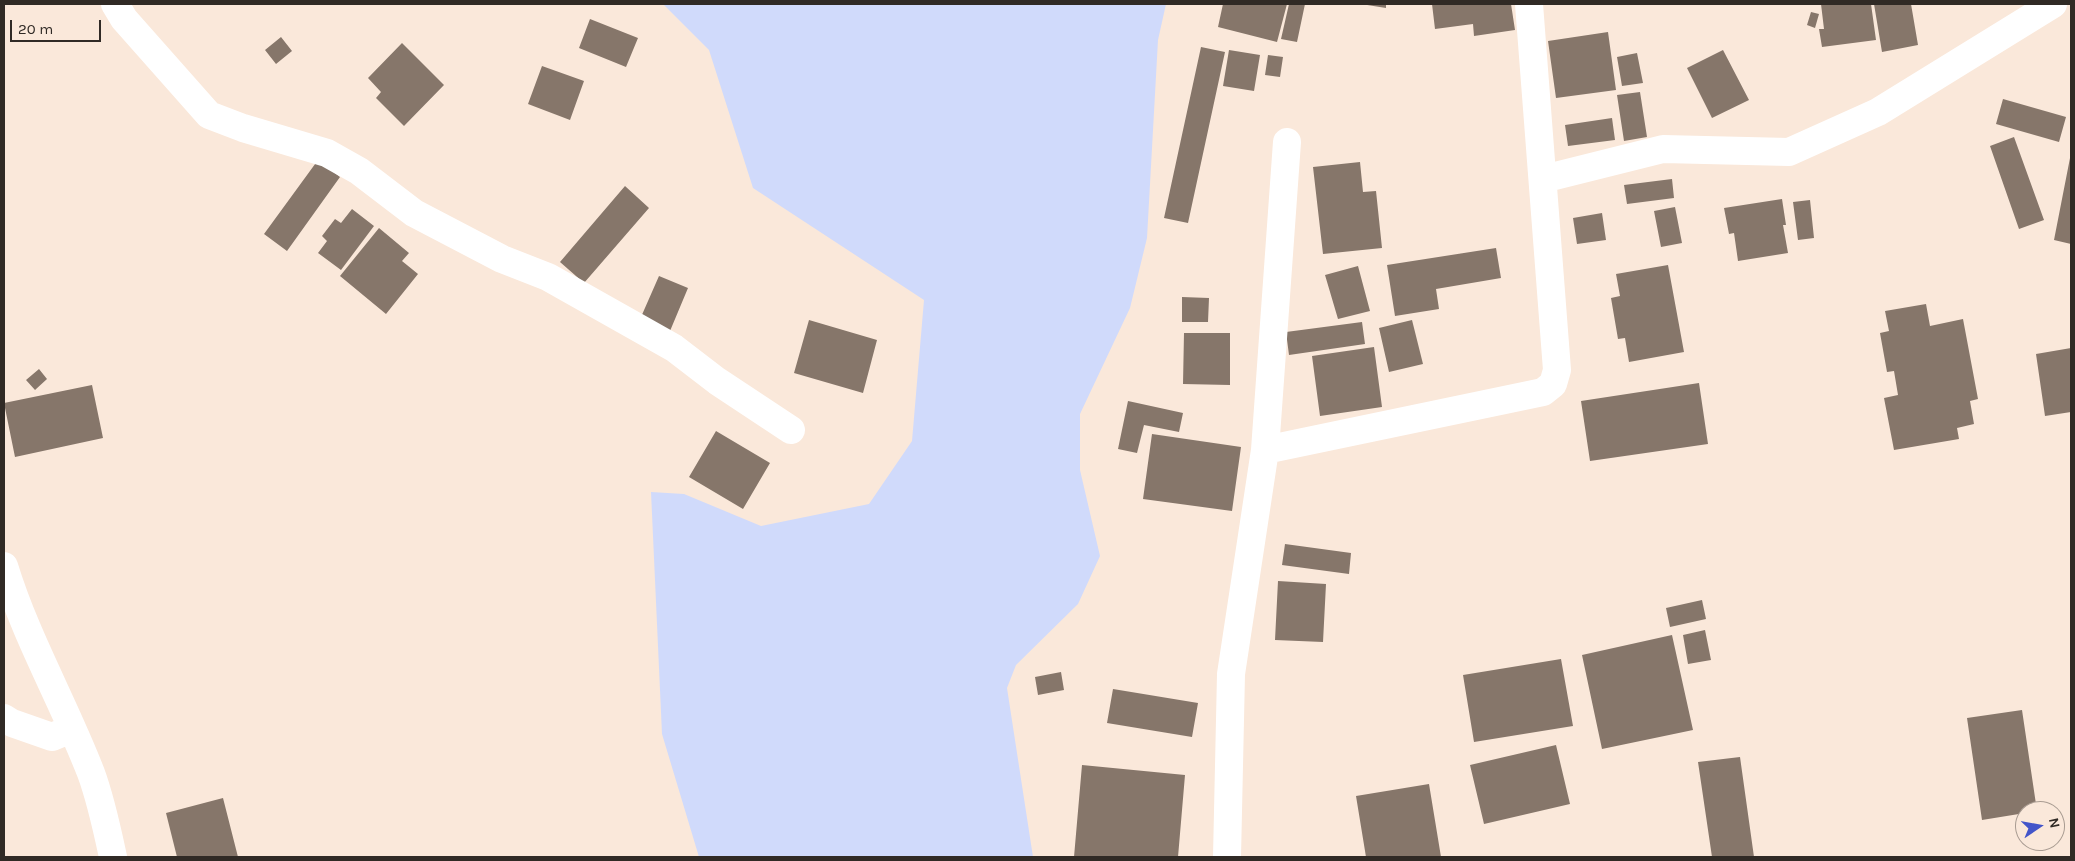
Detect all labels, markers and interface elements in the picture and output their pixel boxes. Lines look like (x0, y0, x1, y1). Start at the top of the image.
scale bar (12, 10, 104, 42)
text: 20 m (18, 20, 53, 38)
north arrow (2015, 801, 2065, 851)
text: N (2045, 816, 2064, 830)

